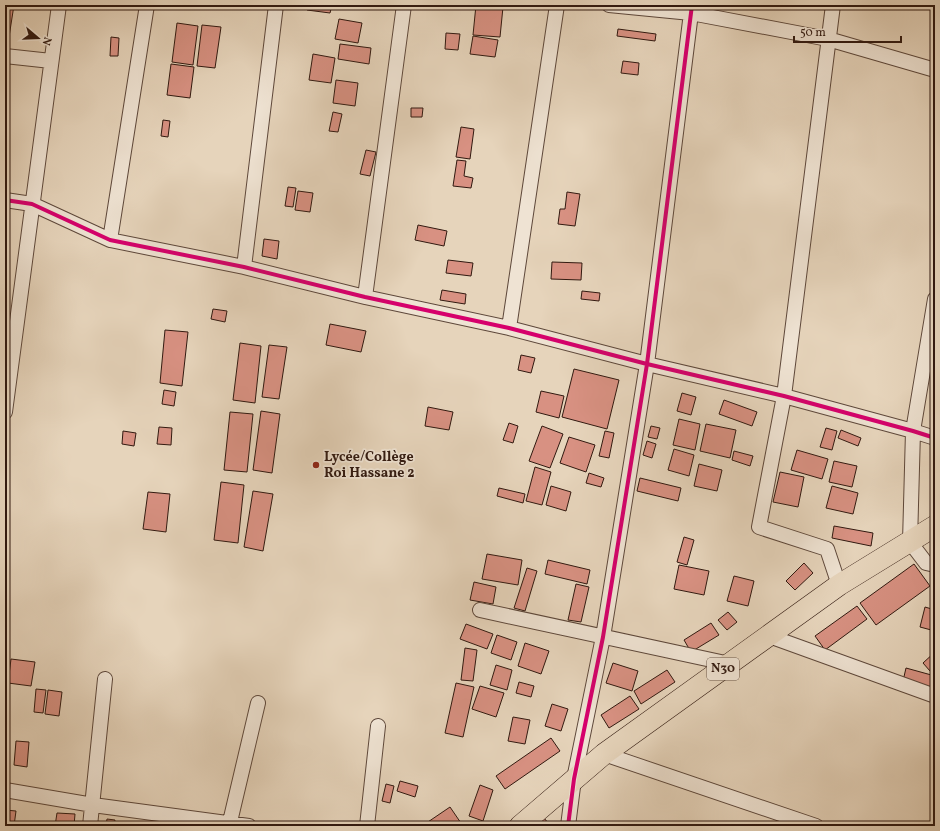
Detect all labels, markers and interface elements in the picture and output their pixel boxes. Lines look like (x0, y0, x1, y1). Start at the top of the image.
north arrow (18, 18, 58, 58)
scale bar (794, 18, 901, 44)
text: 50 m (800, 25, 826, 41)
text: N (38, 35, 54, 47)
place label: Lycée/Collège Roi Hassane 2 (324, 448, 415, 483)
marker: Lycée/Collège Roi Hassane 2 (311, 460, 321, 470)
road number: N30 (707, 658, 739, 680)

